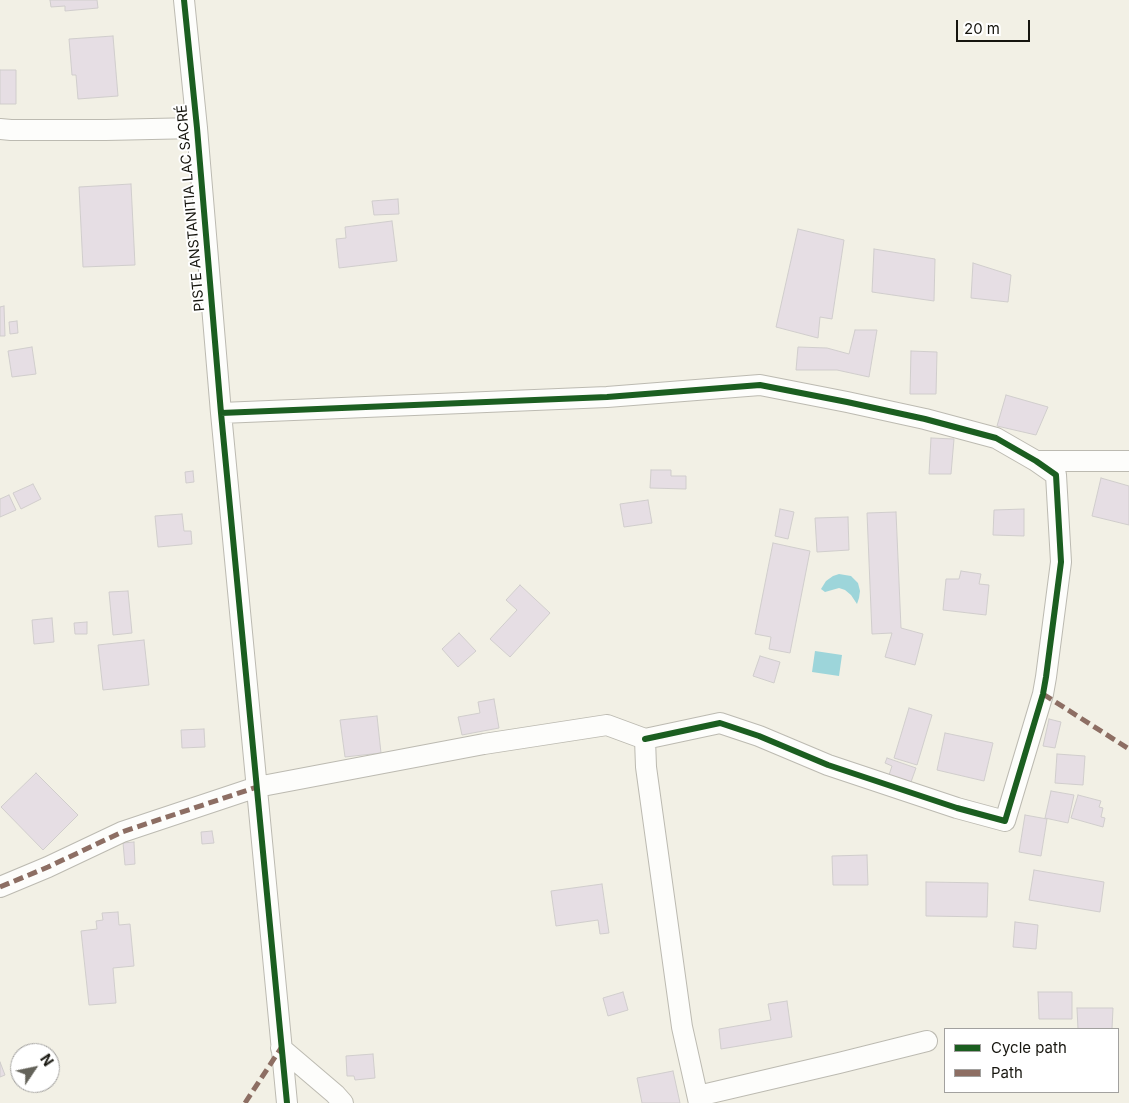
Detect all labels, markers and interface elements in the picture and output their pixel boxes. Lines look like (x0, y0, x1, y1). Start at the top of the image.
scale bar (959, 10, 1033, 42)
text: 20 m (964, 19, 1000, 38)
street label: PISTE ANSTANITIA LAC SACRÉ (174, 104, 208, 312)
legend (944, 1028, 1119, 1093)
text: Cycle path (991, 1038, 1067, 1057)
north arrow (10, 1043, 60, 1093)
text: N (37, 1051, 57, 1069)
text: Path (991, 1063, 1023, 1082)

